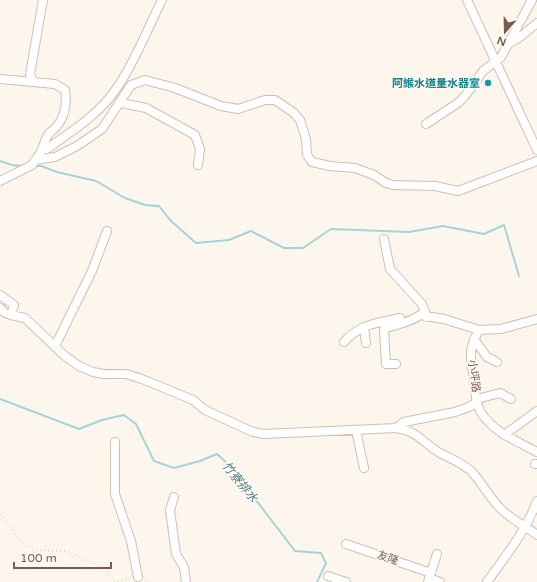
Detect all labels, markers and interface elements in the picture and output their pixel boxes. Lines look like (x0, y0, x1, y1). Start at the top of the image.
north arrow (485, 12, 525, 52)
text: N (495, 33, 508, 49)
place label: 阿緱水道量水器室 (392, 77, 480, 90)
marker: 阿緱水道量水器室 (483, 78, 493, 88)
street label: 小坪路 (465, 359, 483, 393)
water label: 竹寮排水 (219, 459, 261, 506)
scale bar (14, 544, 111, 570)
street label: 友隆 (375, 548, 401, 568)
text: 100 m (20, 551, 57, 565)

